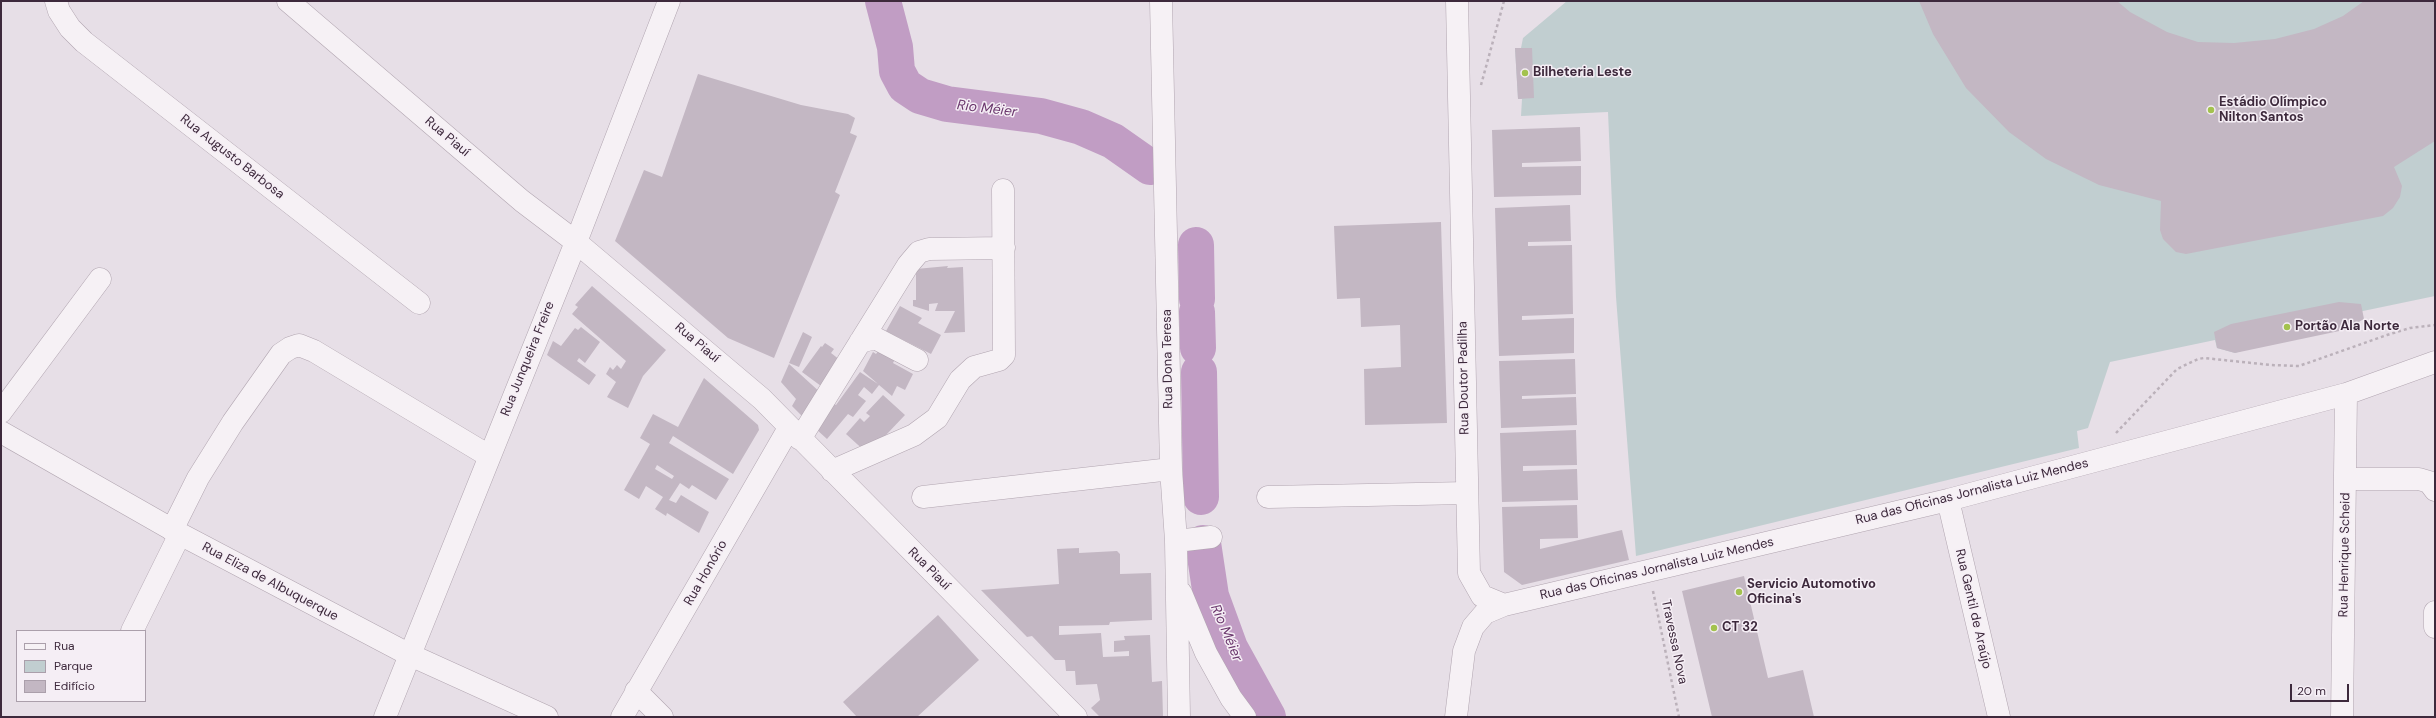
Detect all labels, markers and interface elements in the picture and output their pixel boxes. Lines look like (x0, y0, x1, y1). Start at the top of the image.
place label: Bilheteria Leste (1533, 65, 1632, 81)
marker: Bilheteria Leste (1520, 68, 1530, 78)
place label: Estádio Olímpico Nilton Santos (2219, 95, 2327, 126)
water label: Rio Méier (956, 97, 1018, 121)
marker: Estádio Olímpico Nilton Santos (2206, 105, 2216, 115)
street label: Rua Augusto Barbosa (177, 112, 287, 202)
street label: Rua Piauí (421, 114, 473, 160)
street label: Rua Junqueira Freire (498, 299, 558, 419)
street label: Rua Dona Teresa (1159, 309, 1177, 409)
place label: Portão Ala Norte (2295, 319, 2400, 335)
street label: Rua Piauí (671, 320, 723, 366)
street label: Rua Doutor Padilha (1455, 321, 1473, 435)
marker: Portão Ala Norte (2282, 322, 2292, 332)
street label: Rua das Oficinas Jornalista Luiz Mendes (1854, 455, 2090, 529)
street label: Rua Henrique Scheid (2336, 492, 2354, 618)
street label: Rua das Oficinas Jornalista Luiz Mendes (1539, 534, 1775, 604)
street label: Rua Honório (681, 537, 731, 609)
street label: Rua Eliza de Albuquerque (199, 539, 341, 625)
street label: Rua Piauí (904, 544, 954, 594)
street label: Rua Gentil de Araújo (1952, 547, 1994, 671)
place label: Servicio Automotivo Oficina's (1747, 577, 1876, 608)
marker: Servicio Automotivo Oficina's (1734, 587, 1744, 597)
street label: Travessa Nova (1657, 598, 1691, 686)
water label: Rio Méier (1206, 602, 1246, 664)
place label: CT 32 (1722, 620, 1758, 636)
marker: CT 32 (1709, 623, 1719, 633)
legend (16, 630, 146, 702)
text: Rua (54, 638, 75, 654)
text: Parque (54, 658, 93, 674)
scale bar (2292, 676, 2351, 702)
text: Edifício (54, 678, 95, 694)
text: 20 m (2297, 683, 2326, 699)

